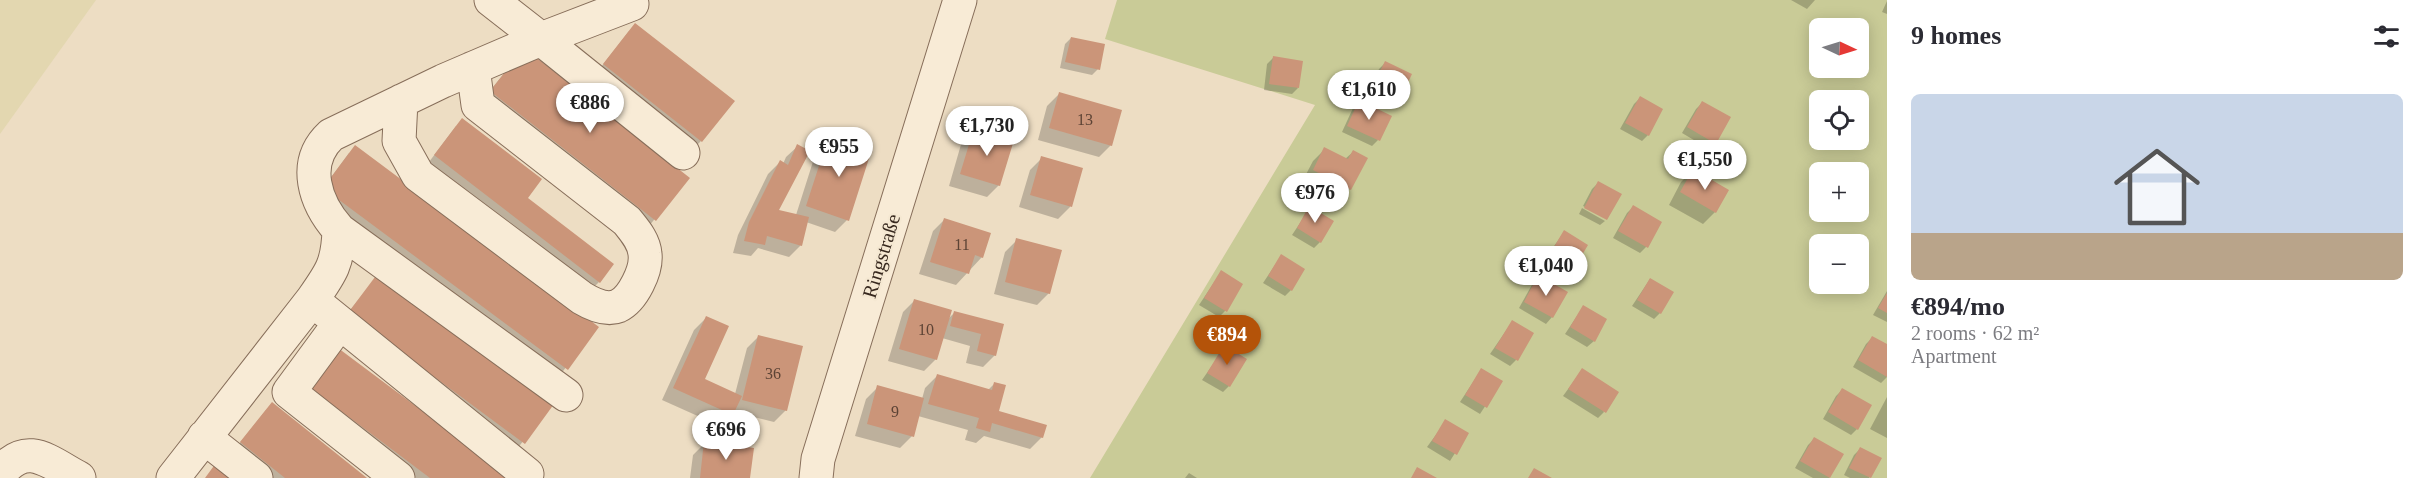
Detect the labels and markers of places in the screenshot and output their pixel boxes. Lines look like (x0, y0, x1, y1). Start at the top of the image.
pin: €1,610 (1320, 70, 1418, 121)
pin: €886 (554, 83, 626, 134)
pin: €1,730 (938, 106, 1036, 157)
pin: €955 (803, 127, 875, 178)
pin: €1,550 (1656, 140, 1754, 191)
pin: €976 (1279, 173, 1351, 224)
pin: €1,040 (1497, 246, 1595, 297)
pin: €894 (1191, 315, 1263, 366)
pin: €696 (690, 410, 762, 461)

